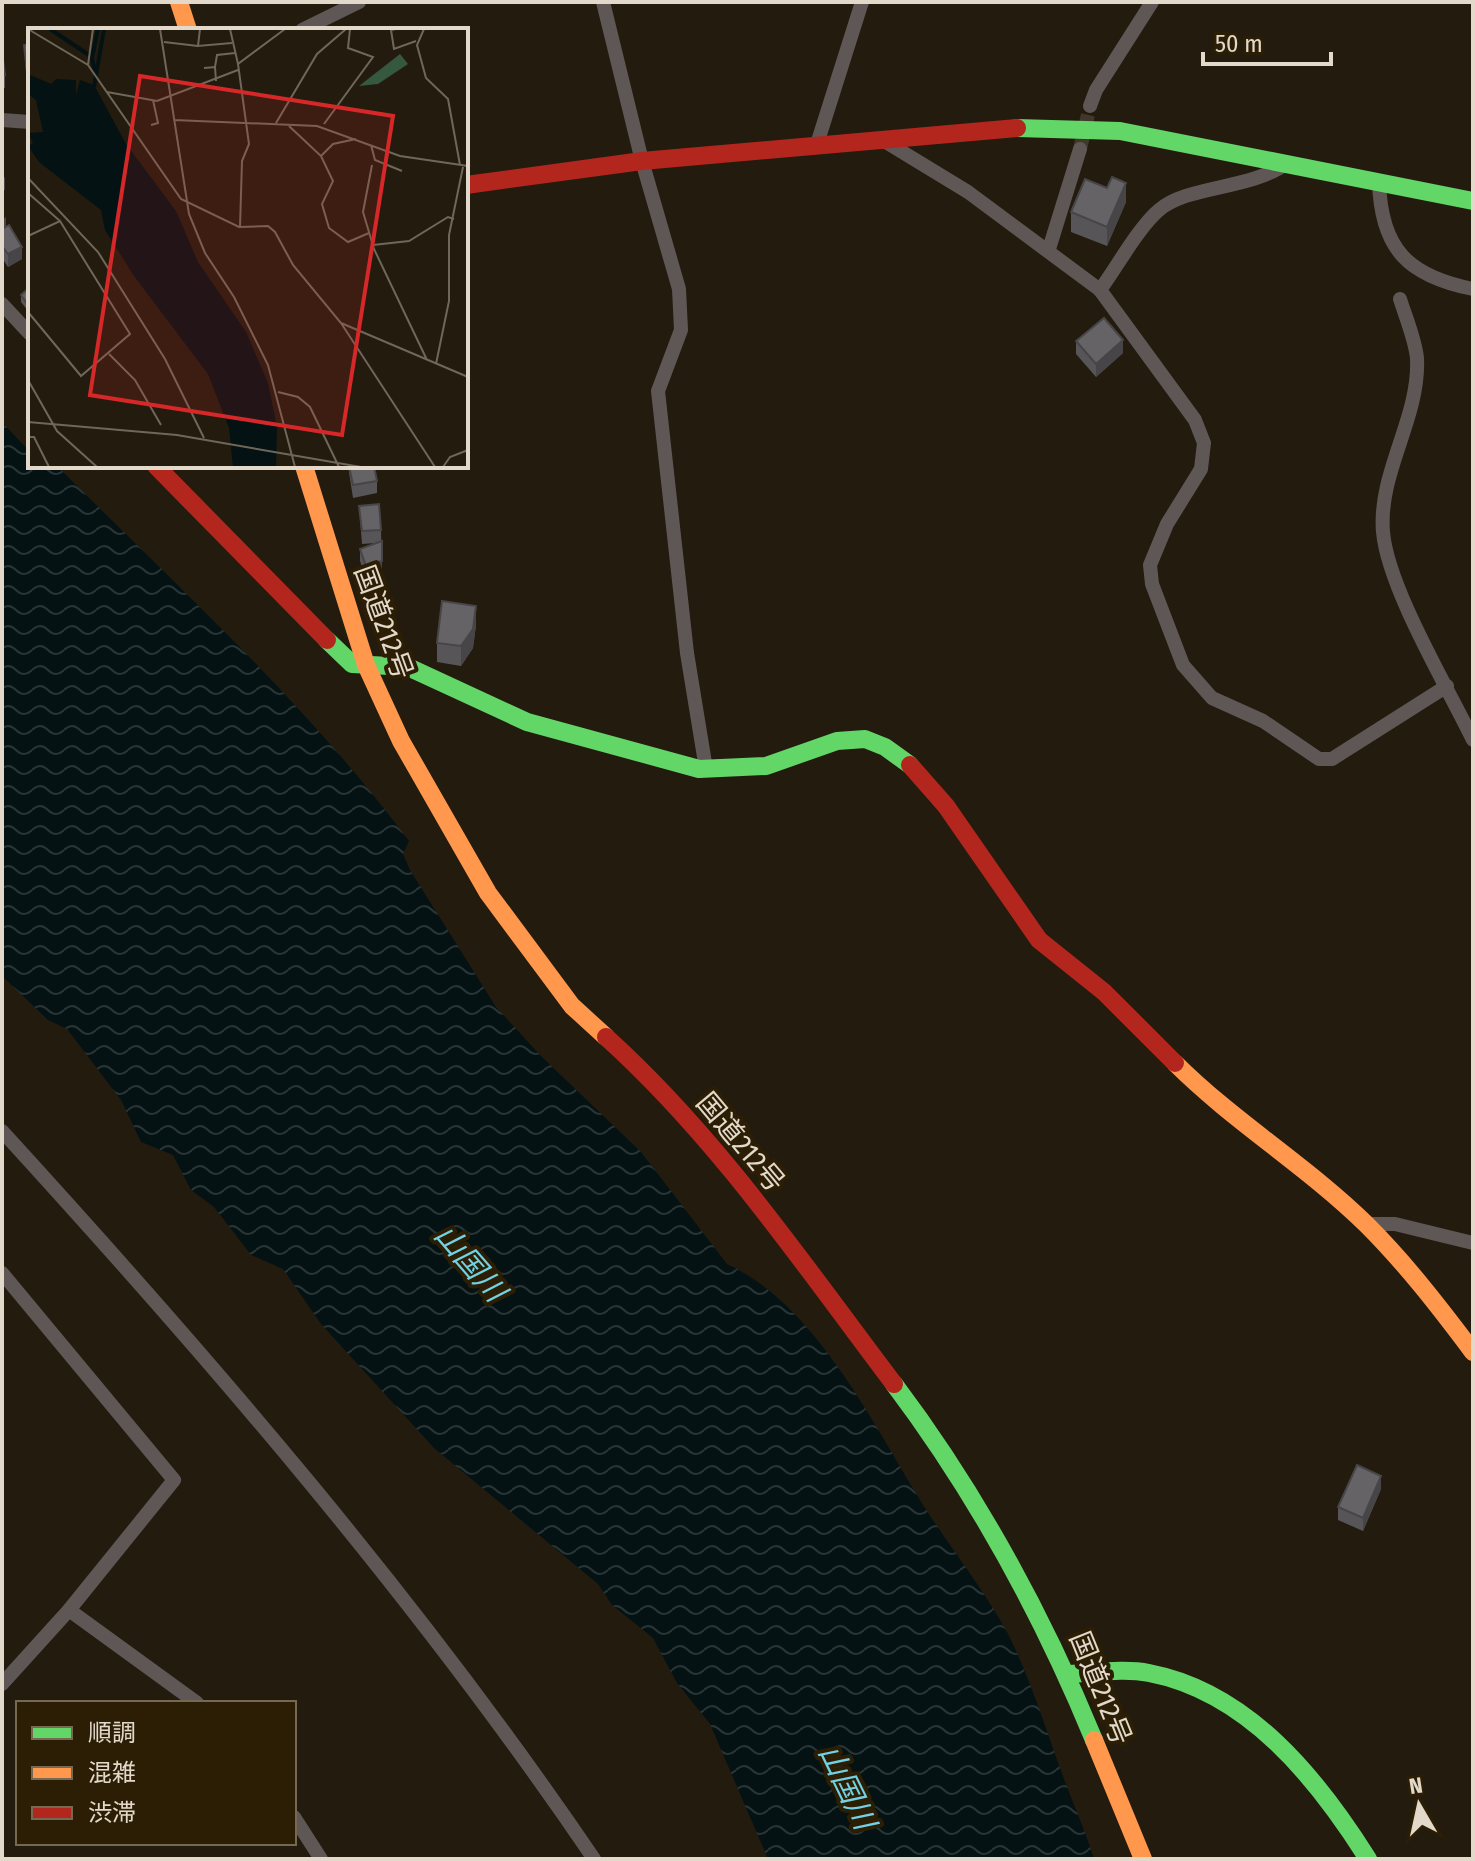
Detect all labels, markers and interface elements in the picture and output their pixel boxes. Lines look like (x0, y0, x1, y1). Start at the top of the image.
scale bar (1203, 16, 1331, 66)
inset map (28, 28, 468, 468)
text: 50 m (1215, 30, 1263, 58)
street label: 国道212号 (348, 561, 419, 684)
street label: 国道212号 (690, 1086, 792, 1199)
water label: 山国川 (427, 1217, 515, 1311)
street label: 国道212号 (1063, 1627, 1138, 1750)
legend (16, 1701, 296, 1845)
text: 順調 (88, 1719, 136, 1747)
water label: 山国川 (811, 1739, 884, 1838)
text: 混雑 (88, 1759, 136, 1787)
north arrow (1379, 1765, 1459, 1845)
text: N (1407, 1771, 1425, 1800)
text: 渋滞 (88, 1799, 136, 1827)

